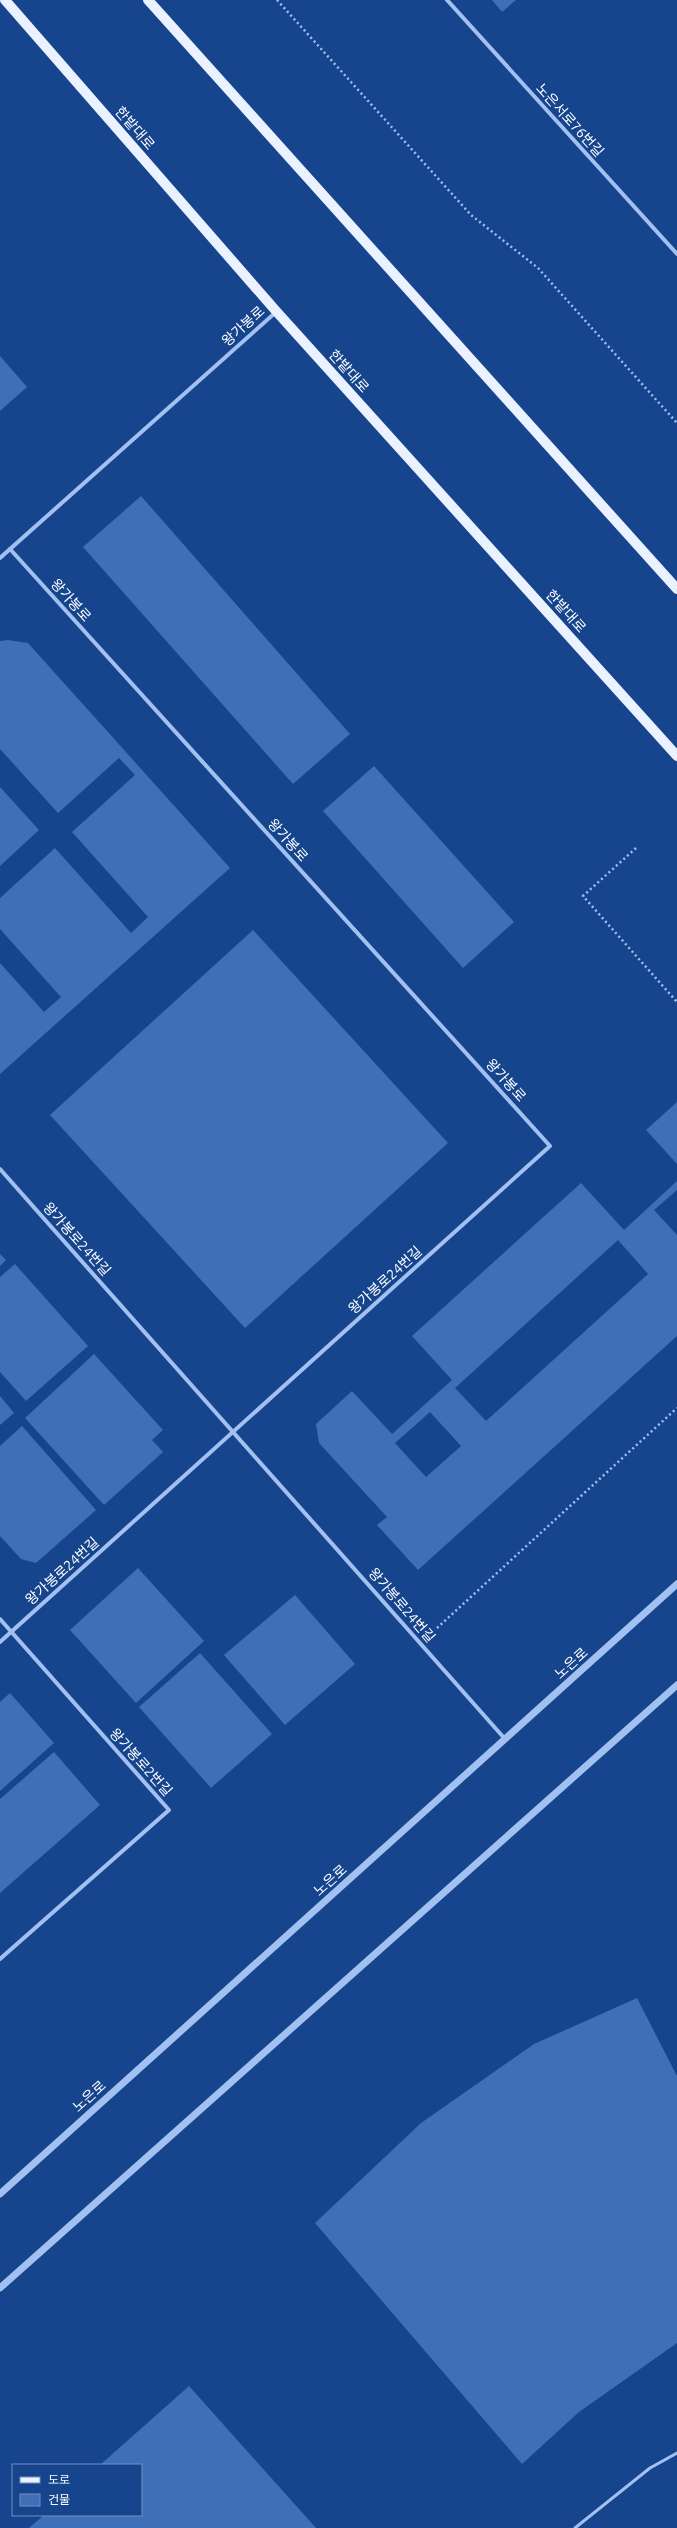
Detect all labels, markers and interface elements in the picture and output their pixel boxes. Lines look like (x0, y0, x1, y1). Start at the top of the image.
street label: 노은서로76번길 (533, 80, 607, 160)
street label: 한밭대로 (112, 103, 158, 153)
street label: 왕가봉로 (218, 303, 268, 349)
street label: 한밭대로 (326, 346, 372, 396)
street label: 왕가봉로 (48, 575, 94, 625)
street label: 한밭대로 (543, 586, 589, 636)
street label: 왕가봉로 (265, 815, 311, 865)
street label: 왕가봉로 (483, 1055, 529, 1105)
street label: 왕가봉로24번길 (40, 1199, 114, 1279)
street label: 왕가봉로24번길 (345, 1243, 425, 1317)
street label: 왕가봉로24번길 (22, 1534, 102, 1608)
street label: 왕가봉로24번길 (365, 1565, 439, 1645)
street label: 노은로 (551, 1644, 591, 1682)
street label: 왕가봉로2번길 (107, 1725, 175, 1799)
street label: 노은로 (310, 1861, 350, 1899)
street label: 노은로 (69, 2077, 109, 2115)
legend (12, 2464, 142, 2516)
text: 도로 (48, 2473, 70, 2486)
text: 건물 (48, 2493, 70, 2506)

